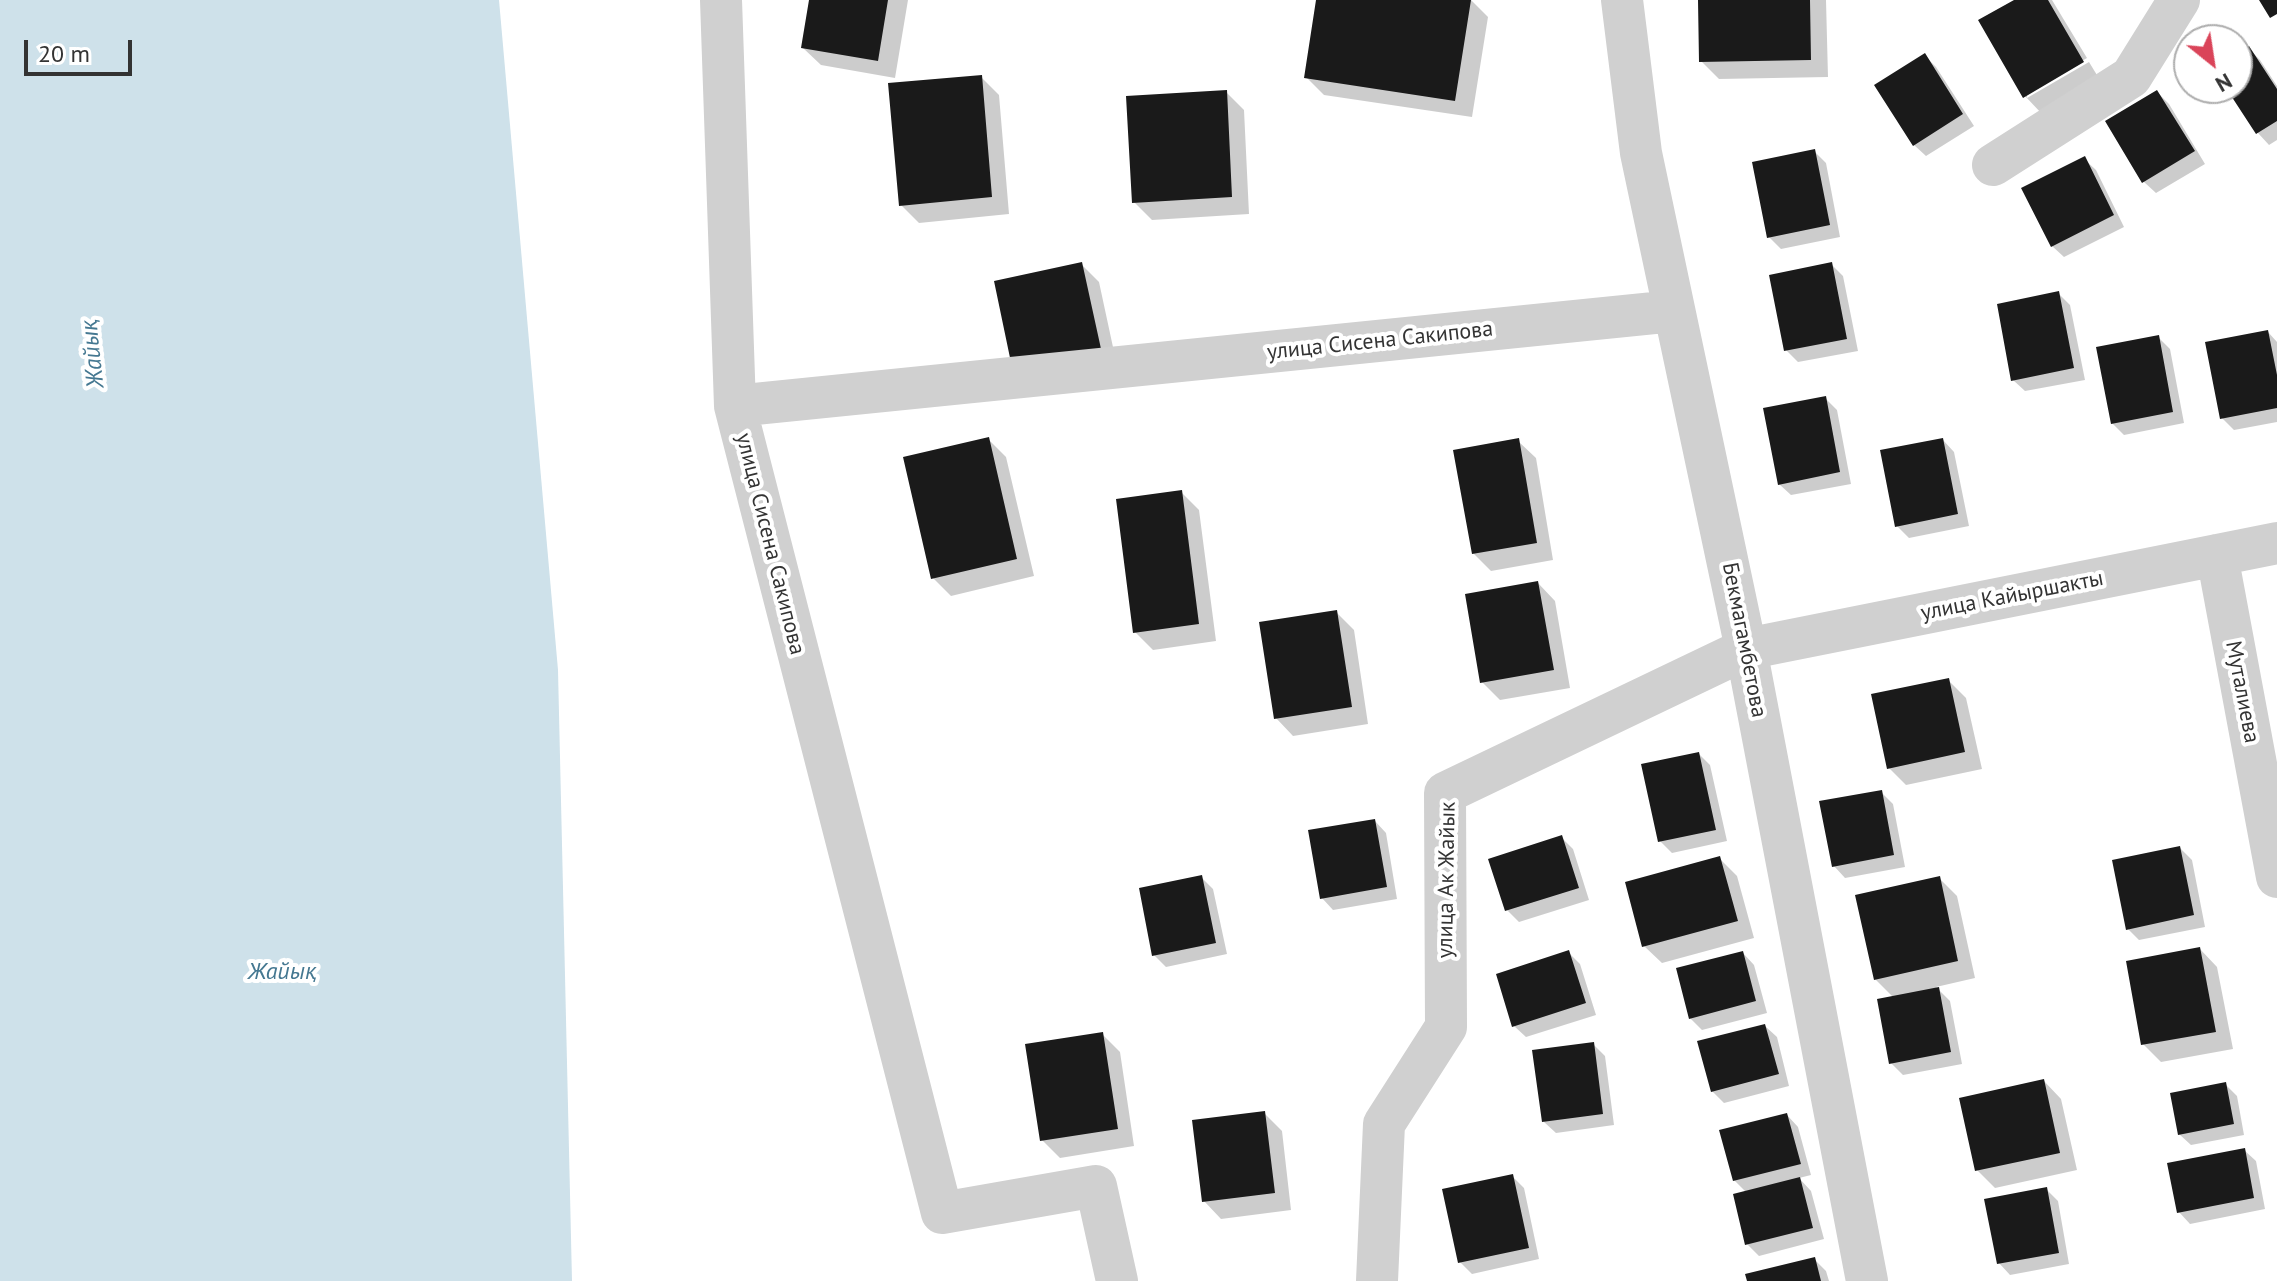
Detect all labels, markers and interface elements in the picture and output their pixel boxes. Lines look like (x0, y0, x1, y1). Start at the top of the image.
scale bar (28, 24, 136, 74)
north arrow (2173, 24, 2253, 104)
text: 20 m (38, 38, 90, 69)
text: N (2211, 67, 2237, 99)
street label: улица Сисена Сакипова (1266, 316, 1494, 366)
water label: Жайық (75, 319, 111, 389)
street label: улица Сисена Сакипова (730, 431, 810, 657)
street label: Бекмагамбетова (1716, 560, 1772, 720)
street label: улица Кайыршакты (1918, 565, 2106, 627)
street label: Муталиева (2219, 639, 2265, 745)
street label: улица Ак Жайык (1432, 801, 1462, 959)
water label: Жайық (248, 958, 316, 986)

